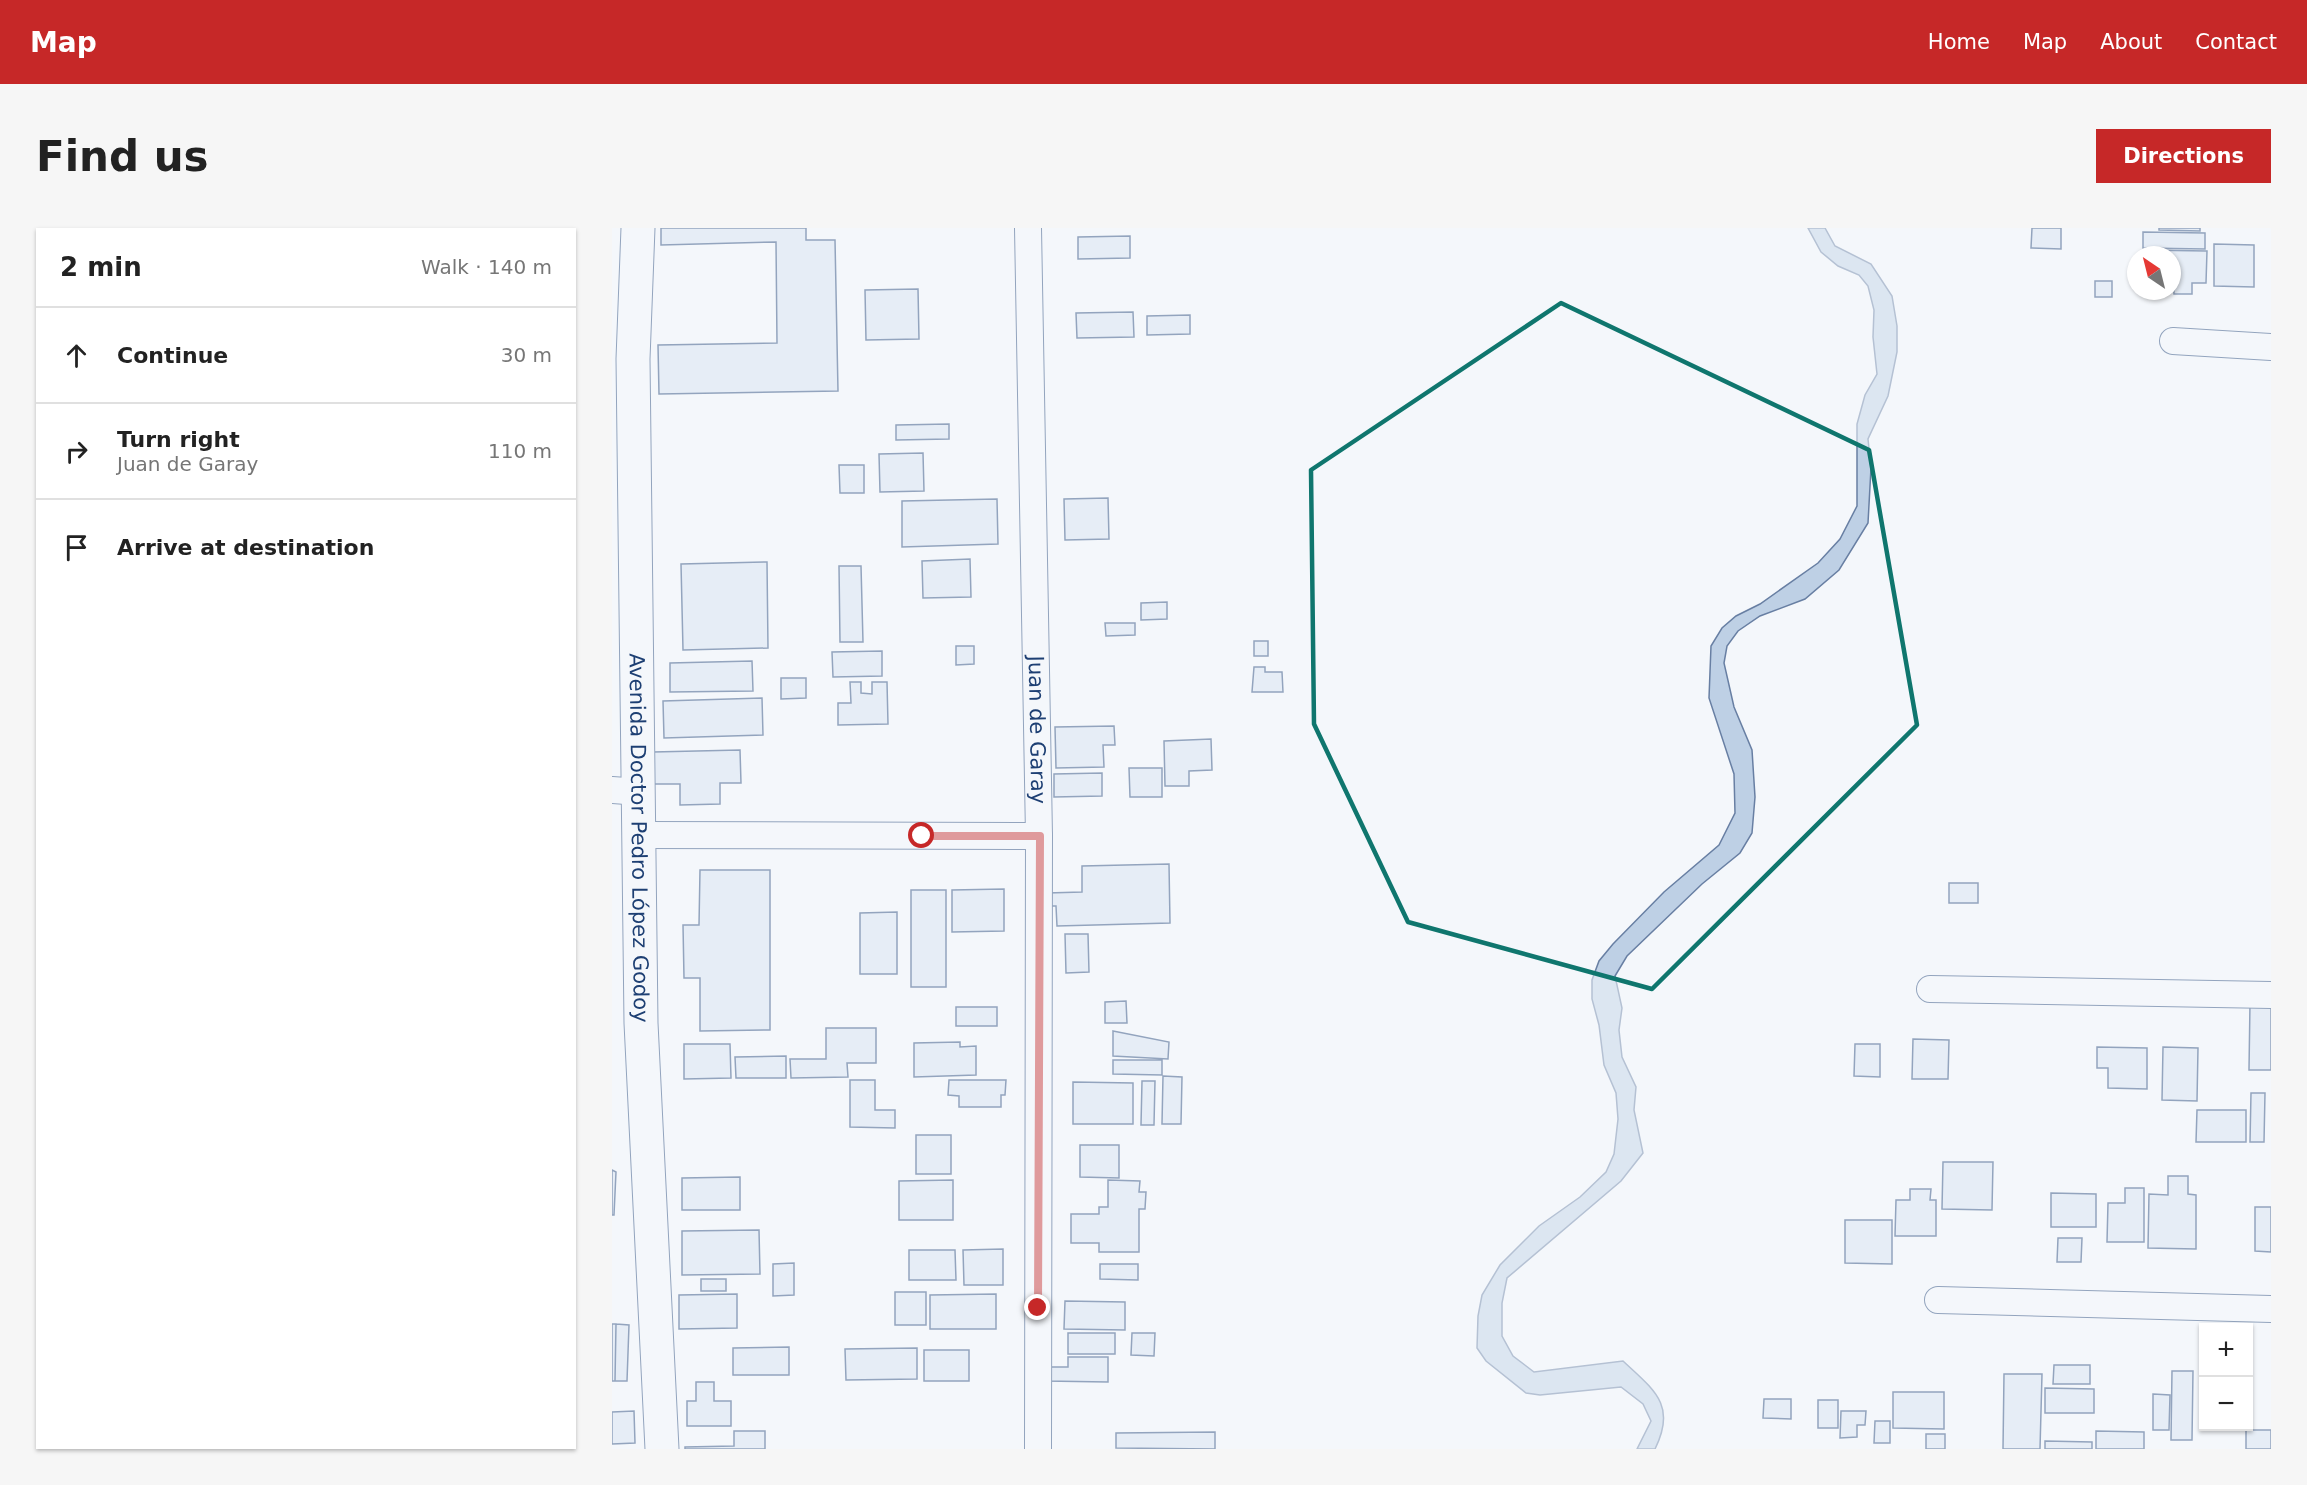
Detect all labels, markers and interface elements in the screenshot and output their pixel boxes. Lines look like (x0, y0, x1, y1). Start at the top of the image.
text: Map (30, 26, 97, 59)
text: Home (1928, 30, 1990, 54)
text: Map (2023, 30, 2067, 54)
text: About (2100, 30, 2162, 54)
text: Contact (2195, 30, 2277, 54)
button: Directions (2096, 129, 2271, 183)
text: Find us (36, 132, 209, 181)
north arrow (2127, 246, 2181, 300)
text: 2 min (60, 252, 142, 282)
text: Walk · 140 m (421, 255, 552, 279)
icon: ahead (60, 339, 93, 372)
text: Continue (117, 343, 228, 368)
text: 30 m (501, 343, 552, 367)
text: Turn right (117, 427, 240, 452)
icon: right (60, 435, 93, 468)
text: 110 m (488, 439, 552, 463)
text: Juan de Garay (117, 452, 258, 476)
icon: arrive (60, 531, 93, 564)
text: Arrive at destination (117, 535, 374, 560)
street label: Avenida Doctor Pedro López Godoy (625, 653, 653, 1023)
street label: Juan de Garay (1024, 653, 1050, 804)
route start (908, 822, 934, 848)
route end (1024, 1294, 1050, 1320)
map controls (2199, 1323, 2253, 1431)
button: + (2199, 1323, 2253, 1377)
button: − (2199, 1377, 2253, 1431)

